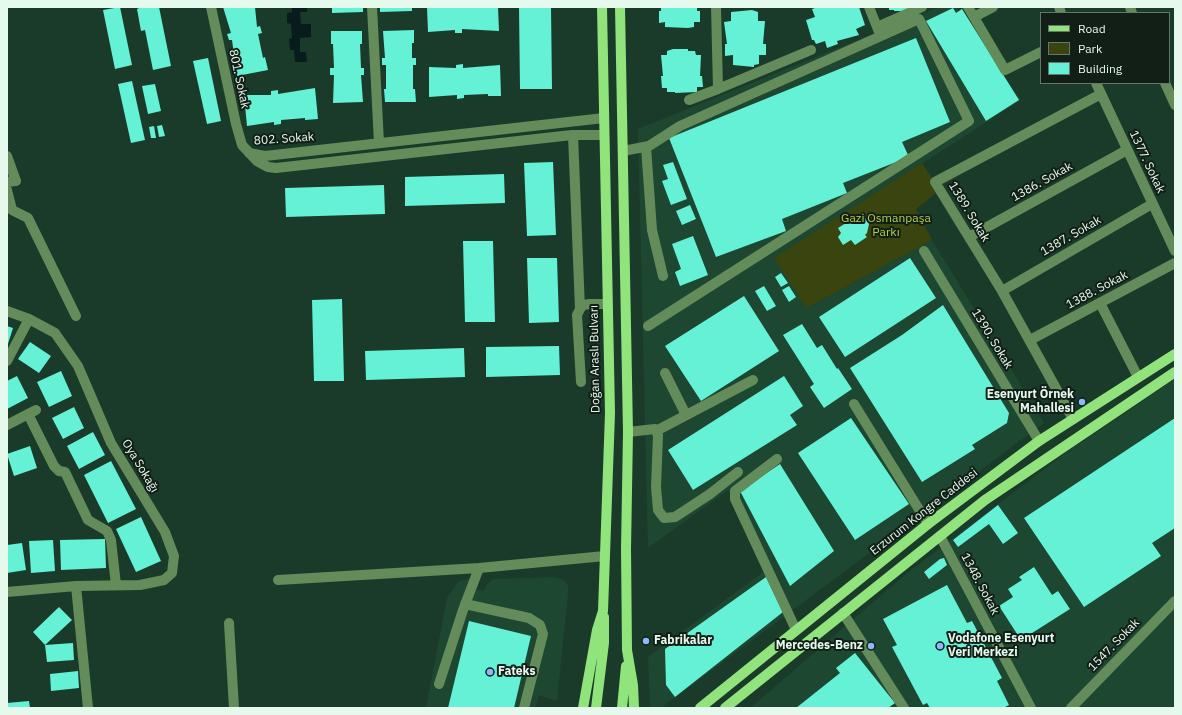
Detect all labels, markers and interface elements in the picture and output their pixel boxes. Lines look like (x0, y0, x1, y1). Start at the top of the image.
legend (1040, 12, 1170, 84)
text: Road (1078, 21, 1106, 36)
text: Park (1078, 41, 1102, 56)
street label: 801. Sokak (226, 48, 252, 110)
text: Building (1078, 61, 1122, 76)
street label: 1377. Sokak (1126, 128, 1168, 196)
street label: 802. Sokak (253, 130, 315, 148)
street label: 1386. Sokak (1009, 159, 1075, 205)
street label: 1389. Sokak (945, 179, 993, 245)
park label: Gazi Osmanpaşa Parkı (841, 212, 931, 240)
street label: 1387. Sokak (1038, 213, 1104, 259)
street label: 1388. Sokak (1064, 268, 1130, 312)
street label: Doğan Araslı Bulvarı (587, 305, 603, 413)
street label: 1390. Sokak (968, 306, 1016, 372)
place label: Esenyurt Örnek Mahallesi (987, 388, 1074, 416)
marker: Esenyurt Örnek Mahallesi (1077, 397, 1087, 407)
street label: Oya Sokağı (119, 437, 161, 495)
street label: Erzurum Kongre Caddesi (867, 466, 981, 558)
street label: 1348. Sokak (958, 551, 1002, 617)
street label: 1547. Sokak (1085, 616, 1143, 674)
place label: Vodafone Esenyurt Veri Merkezi (948, 632, 1054, 660)
place label: Fabrikalar (654, 634, 712, 648)
marker: Fabrikalar (641, 636, 651, 646)
place label: Mercedes-Benz (776, 639, 863, 653)
marker: Mercedes-Benz (866, 641, 876, 651)
marker: Vodafone Esenyurt Veri Merkezi (935, 641, 945, 651)
place label: Fateks (498, 665, 535, 679)
marker: Fateks (485, 667, 495, 677)

